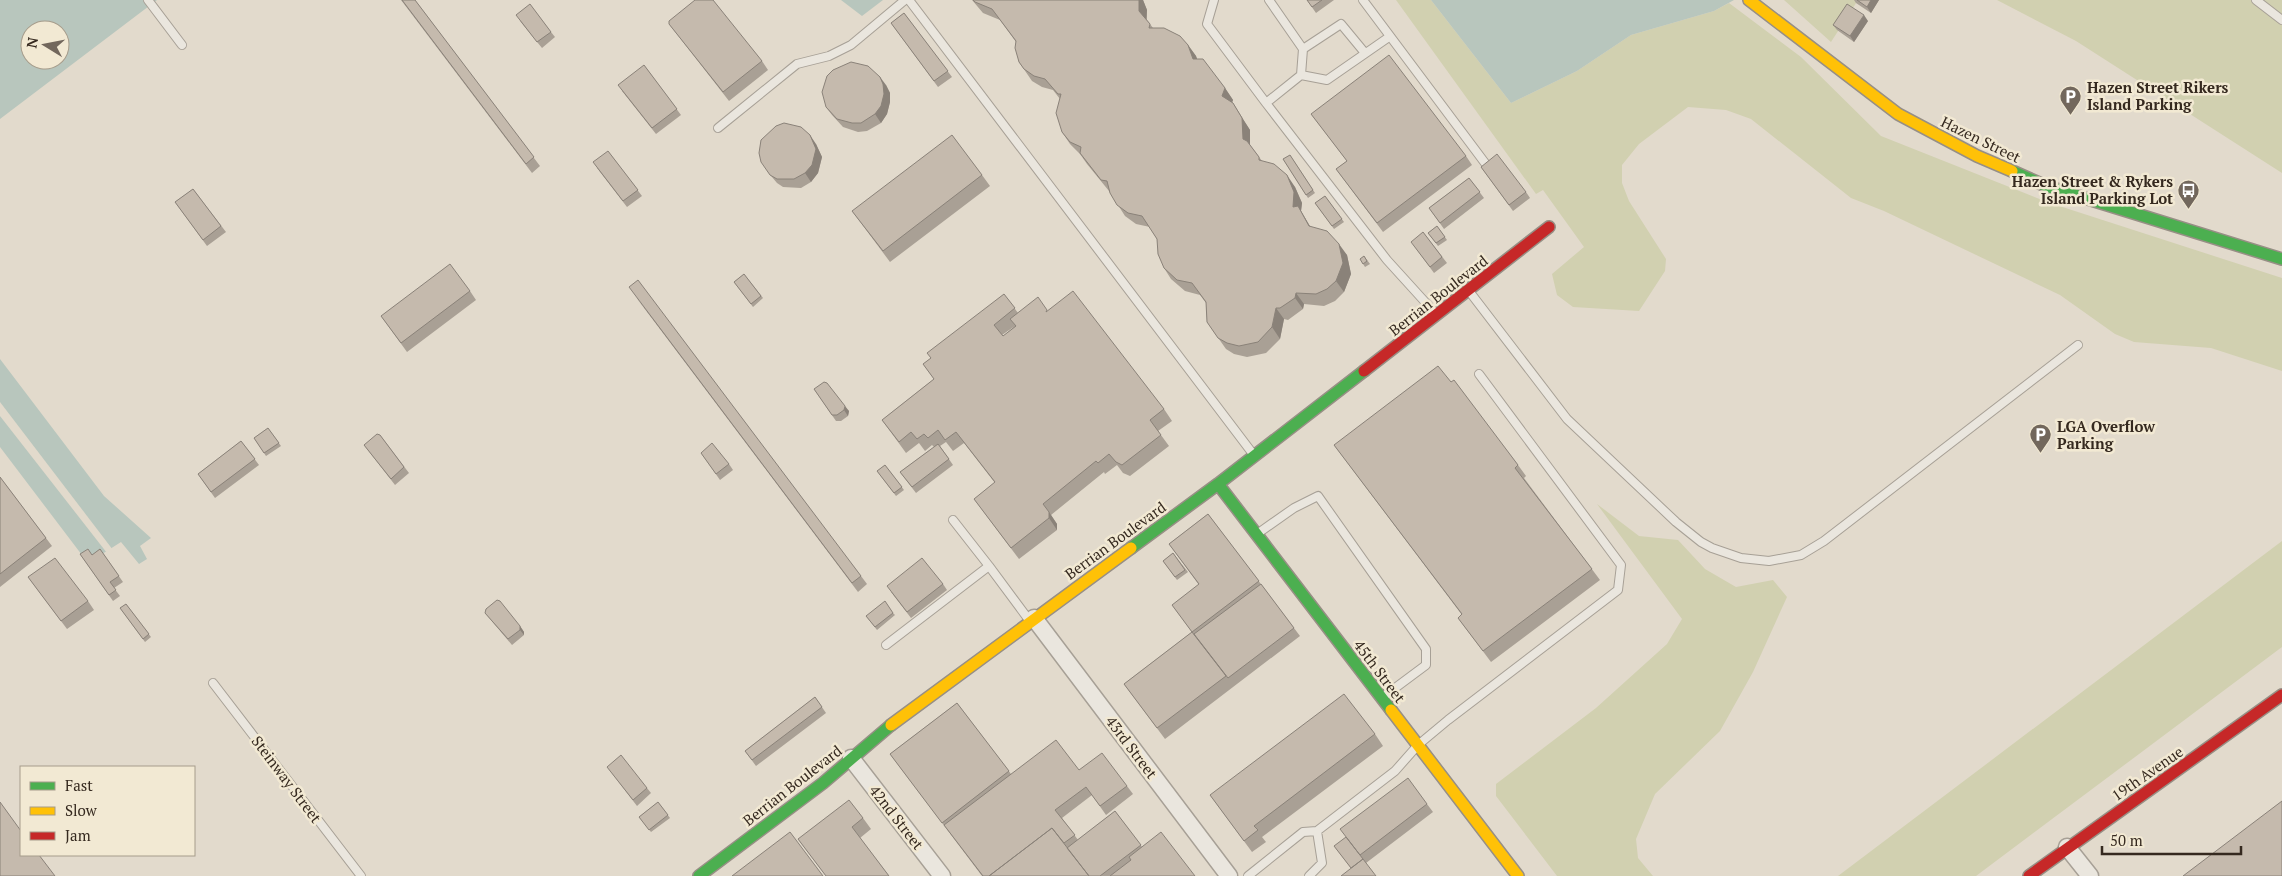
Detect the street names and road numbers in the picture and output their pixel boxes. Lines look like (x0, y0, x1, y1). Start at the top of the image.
street label: Hazen Street (1938, 111, 2024, 167)
street label: Berrian Boulevard (1385, 250, 1491, 340)
street label: Berrian Boulevard (1061, 497, 1169, 583)
street label: 45th Street (1350, 635, 1411, 707)
street label: 43rd Street (1102, 712, 1162, 783)
street label: Steinway Street (248, 731, 327, 827)
street label: Berrian Boulevard (739, 740, 845, 830)
street label: 19th Avenue (2107, 741, 2187, 805)
street label: 42nd Street (865, 781, 929, 854)

